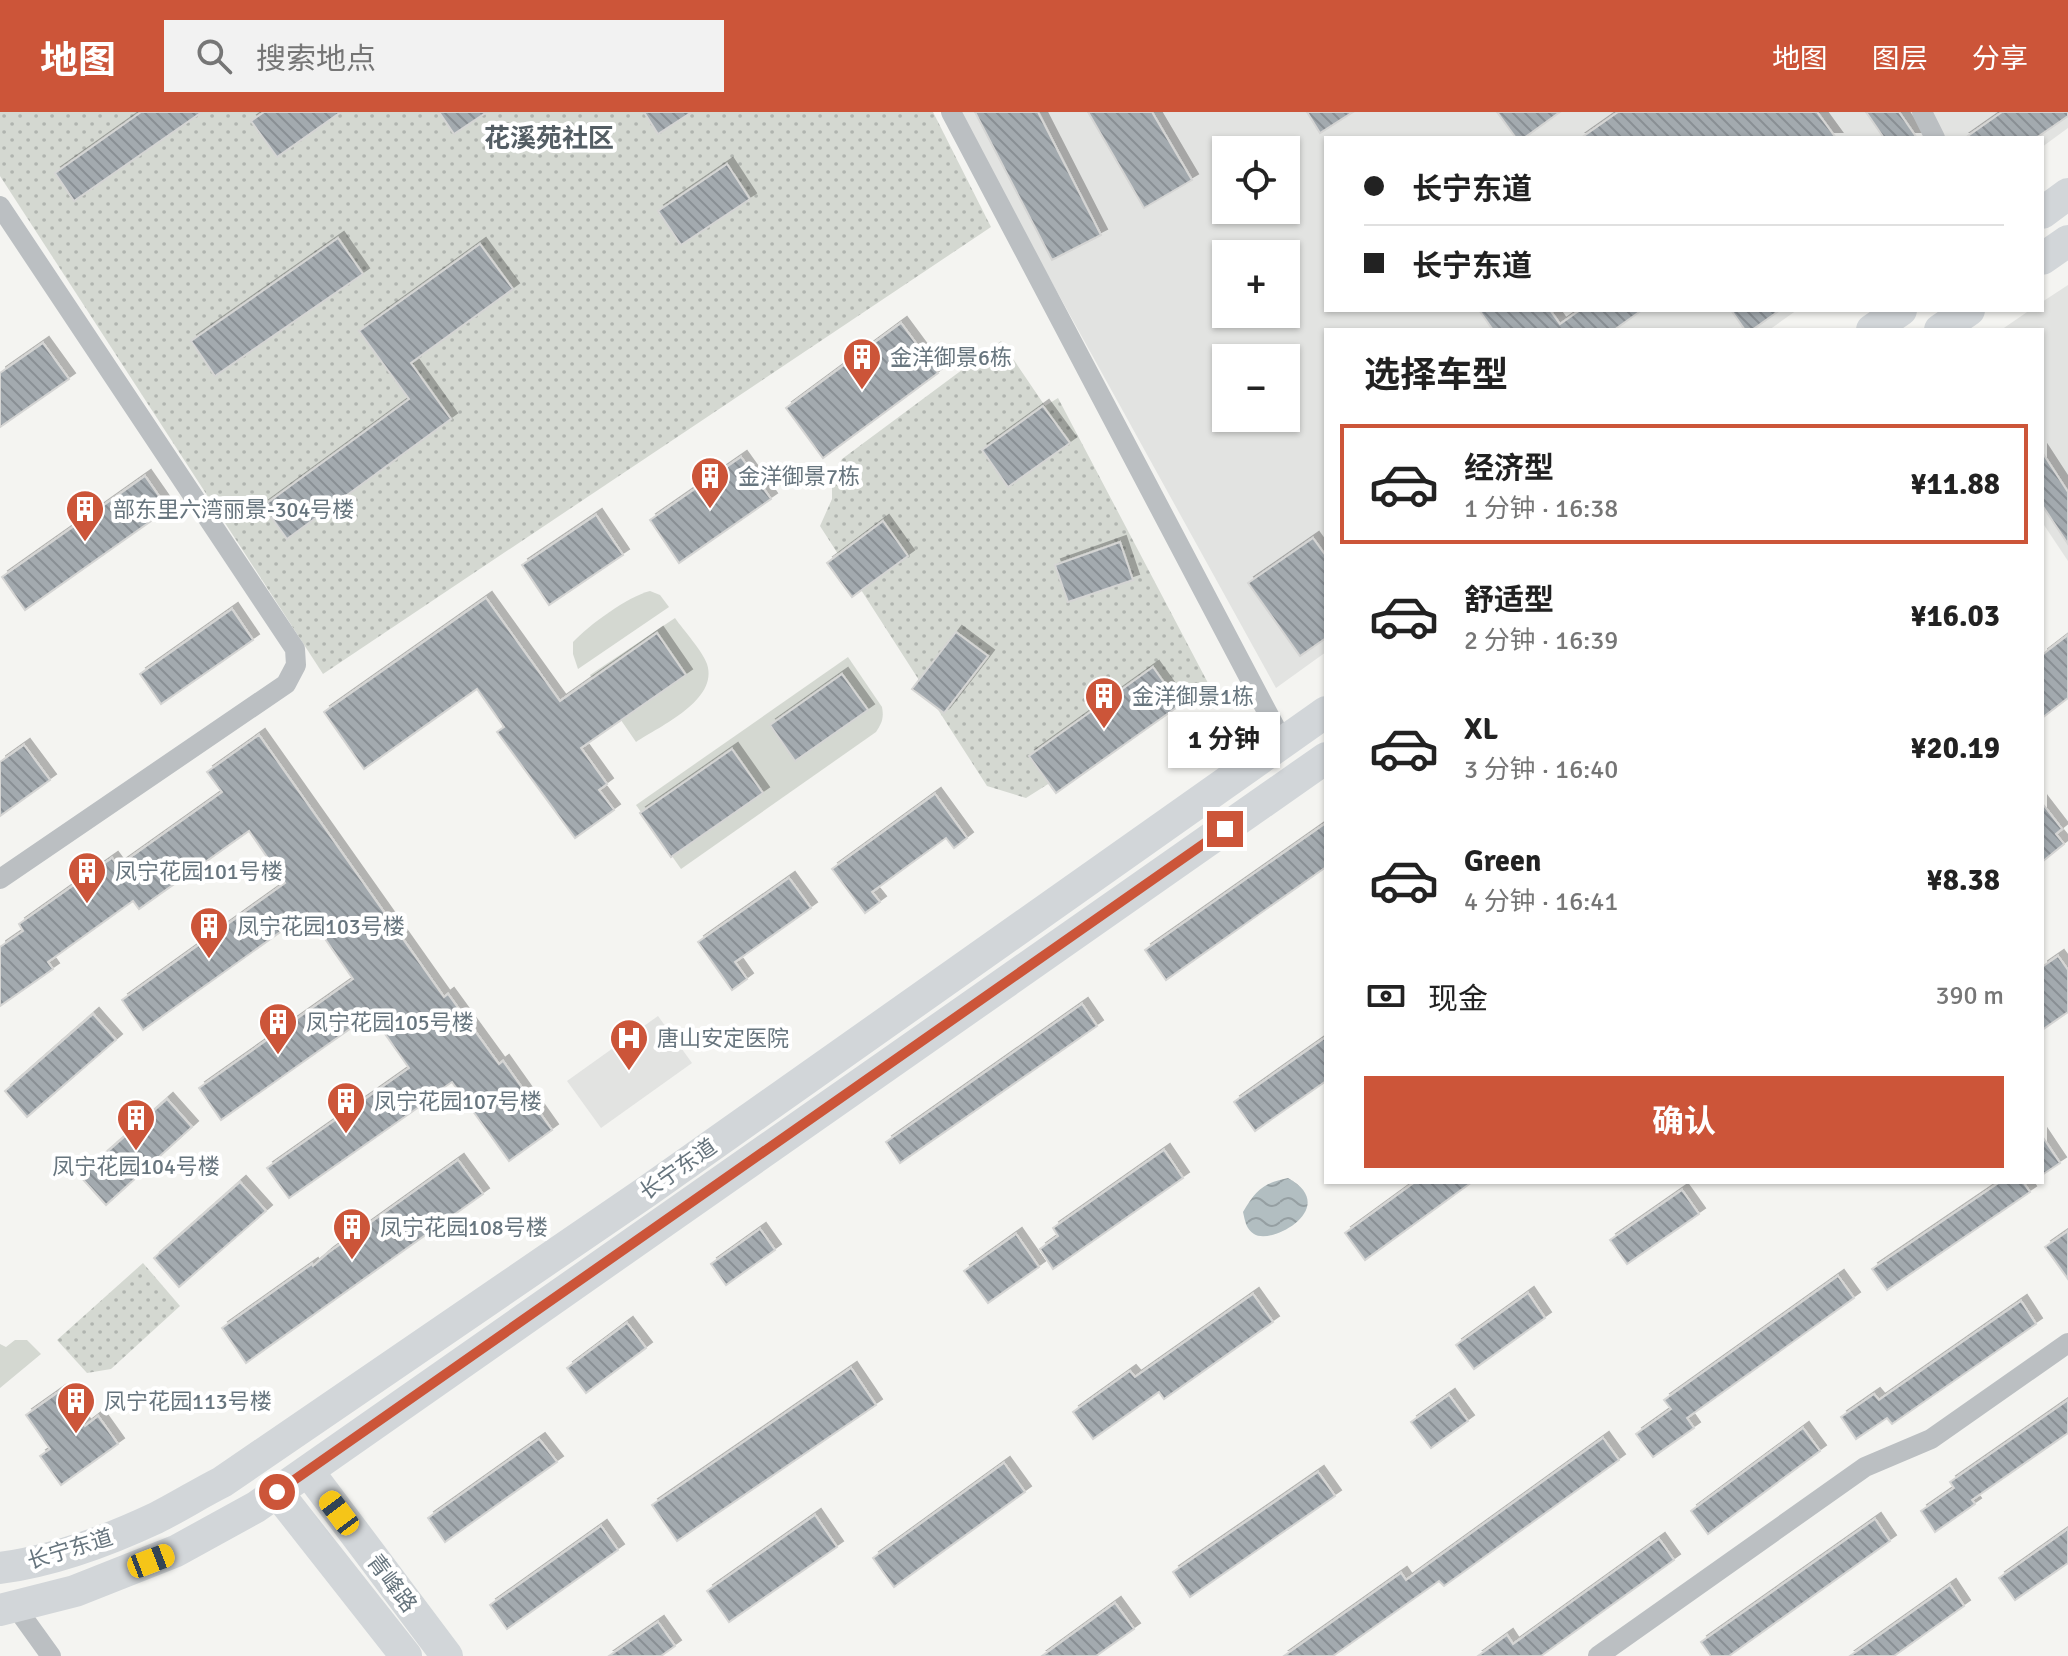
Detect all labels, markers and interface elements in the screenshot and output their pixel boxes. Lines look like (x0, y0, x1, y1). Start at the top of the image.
search box (164, 20, 724, 92)
icon: search (192, 34, 236, 78)
text: 地图 (40, 37, 116, 84)
text: 搜索地点 (256, 41, 376, 78)
text: 地图 (1772, 42, 1828, 76)
text: 图层 (1872, 42, 1928, 76)
text: 分享 (1972, 42, 2028, 76)
district label: 花溪苑社区 (484, 123, 614, 155)
map controls (1212, 136, 1300, 432)
button: locate (1212, 136, 1300, 224)
text: 长宁东道 (1412, 171, 1532, 208)
button: + (1212, 240, 1300, 328)
text: 长宁东道 (1412, 248, 1532, 285)
building icon: 金洋御景6栋 (841, 336, 883, 391)
place label: 金洋御景6栋 (890, 344, 1012, 371)
button: − (1212, 344, 1300, 432)
text: 选择车型 (1364, 353, 1508, 398)
icon: car (1368, 448, 1440, 520)
text: 经济型 (1464, 450, 1554, 487)
building icon: 金洋御景7栋 (689, 455, 731, 510)
place label: 金洋御景7栋 (738, 463, 860, 490)
text: ¥11.88 (1910, 466, 2000, 503)
building icon: 部东里六湾丽景-304号楼 (64, 488, 106, 543)
text: 1 分钟 · 16:38 (1464, 493, 1618, 525)
place label: 部东里六湾丽景-304号楼 (113, 496, 354, 523)
icon: car (1368, 580, 1440, 652)
text: 舒适型 (1464, 582, 1554, 619)
text: ¥16.03 (1910, 598, 2000, 635)
text: 2 分钟 · 16:39 (1464, 625, 1618, 657)
building icon: 金洋御景1栋 (1083, 675, 1125, 730)
place label: 金洋御景1栋 (1132, 683, 1254, 710)
text: XL (1464, 711, 1498, 748)
icon: car (1368, 712, 1440, 784)
callout: 1 分钟 (1169, 713, 1281, 769)
text: 1 分钟 (1188, 724, 1260, 756)
text: ¥20.19 (1910, 730, 2000, 767)
text: 3 分钟 · 16:40 (1464, 754, 1618, 786)
route end (1207, 811, 1243, 847)
text: Green (1464, 843, 1541, 880)
icon: car (1368, 844, 1440, 916)
building icon: 凤宁花园101号楼 (66, 850, 108, 905)
place label: 凤宁花园101号楼 (115, 858, 283, 885)
text: ¥8.38 (1927, 862, 2000, 899)
text: 4 分钟 · 16:41 (1464, 886, 1618, 918)
building icon: 凤宁花园103号楼 (188, 905, 230, 960)
place label: 凤宁花园103号楼 (237, 913, 405, 940)
icon: cash (1364, 974, 1408, 1018)
text: 390 m (1935, 980, 2004, 1012)
text: 现金 (1428, 981, 1488, 1018)
building icon: 凤宁花园105号楼 (257, 1001, 299, 1056)
place label: 凤宁花园105号楼 (306, 1009, 474, 1036)
hospital icon: 唐山安定医院 (608, 1017, 650, 1072)
place label: 唐山安定医院 (657, 1025, 789, 1052)
button: 确认 (1364, 1076, 2004, 1168)
building icon: 凤宁花园107号楼 (325, 1080, 367, 1135)
place label: 凤宁花园107号楼 (374, 1088, 542, 1115)
building icon: 凤宁花园104号楼 (115, 1097, 157, 1152)
street label: 长宁东道 (634, 1133, 722, 1205)
place label: 凤宁花园104号楼 (52, 1153, 220, 1180)
building icon: 凤宁花园108号楼 (331, 1206, 373, 1261)
place label: 凤宁花园108号楼 (380, 1214, 548, 1241)
building icon: 凤宁花园113号楼 (55, 1380, 97, 1435)
place label: 凤宁花园113号楼 (104, 1388, 272, 1415)
route start (259, 1474, 295, 1510)
car (315, 1487, 363, 1539)
street label: 长宁东道 (24, 1523, 116, 1575)
car (124, 1541, 178, 1581)
street label: 青峰路 (361, 1549, 423, 1617)

